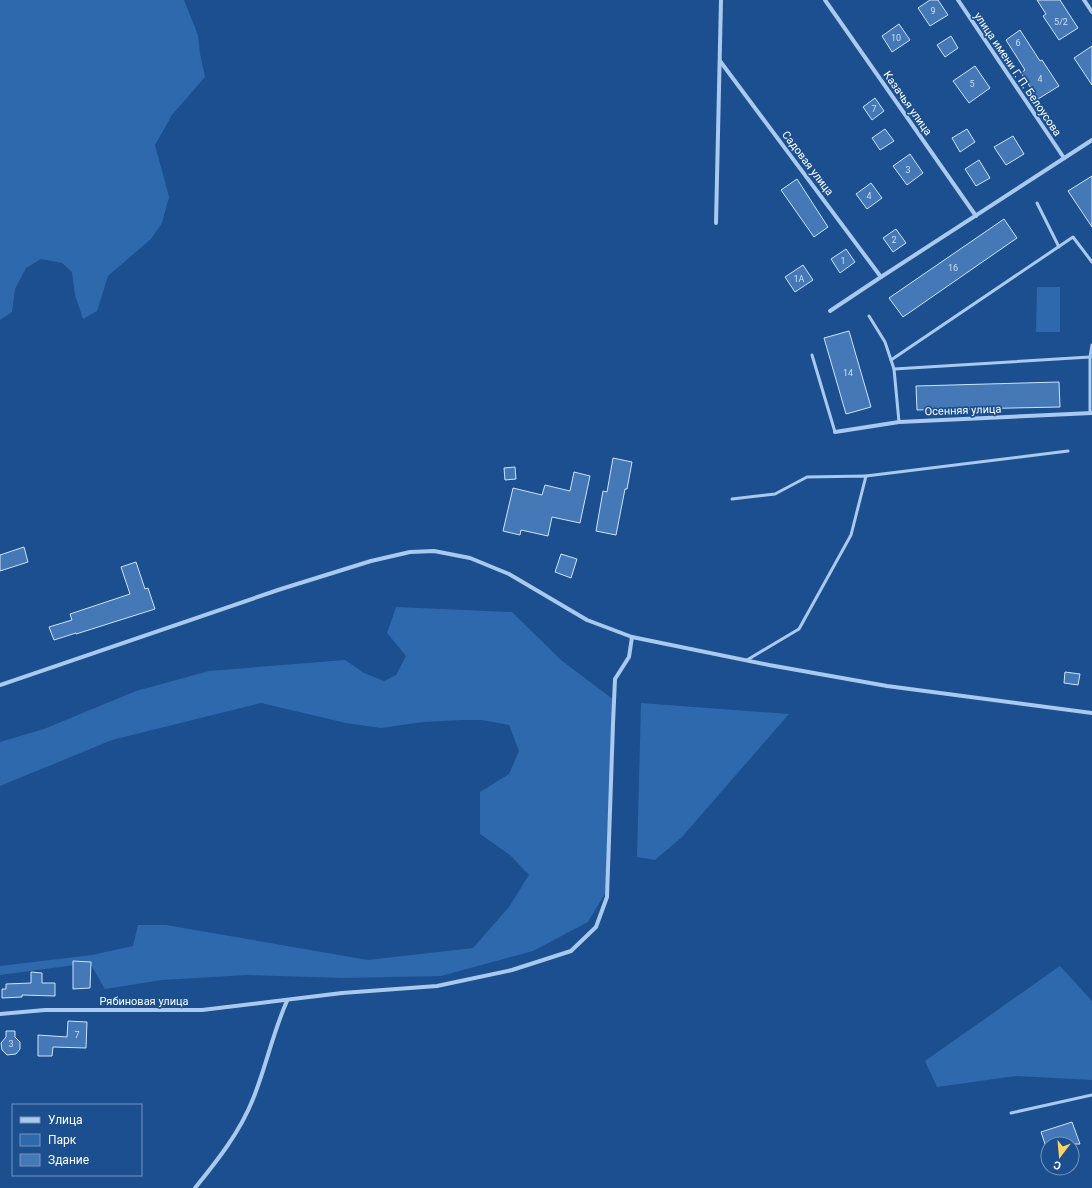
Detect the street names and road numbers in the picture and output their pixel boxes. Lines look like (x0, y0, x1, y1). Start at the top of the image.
street label: улица имени Г. П. Белоусова (971, 10, 1064, 139)
street label: Казачья улица (881, 69, 935, 138)
street label: Садовая улица (779, 129, 836, 198)
street label: Осенняя улица (924, 403, 1002, 418)
street label: Рябиновая улица (99, 995, 189, 1008)

